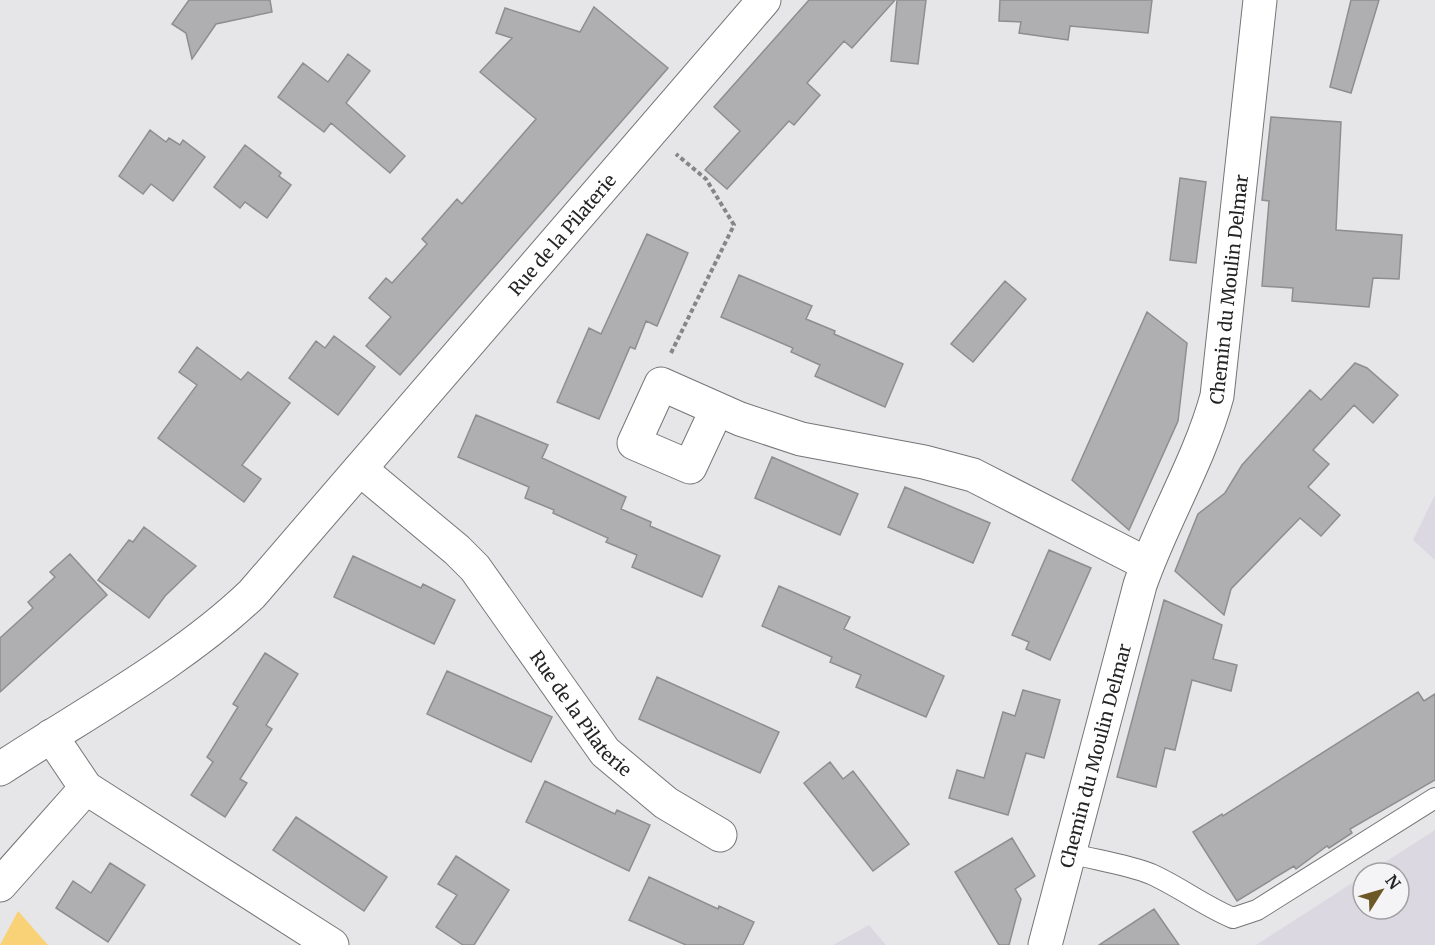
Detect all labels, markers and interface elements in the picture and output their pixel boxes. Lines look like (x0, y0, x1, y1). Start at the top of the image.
street label: Rue de la Pilaterie (503, 169, 621, 300)
street label: Chemin du Moulin Delmar (1204, 173, 1252, 407)
street label: Chemin du Moulin Delmar (1054, 641, 1136, 870)
street label: Rue de la Pilaterie (525, 646, 637, 781)
north arrow (1351, 861, 1411, 921)
text: N (1381, 871, 1405, 893)

